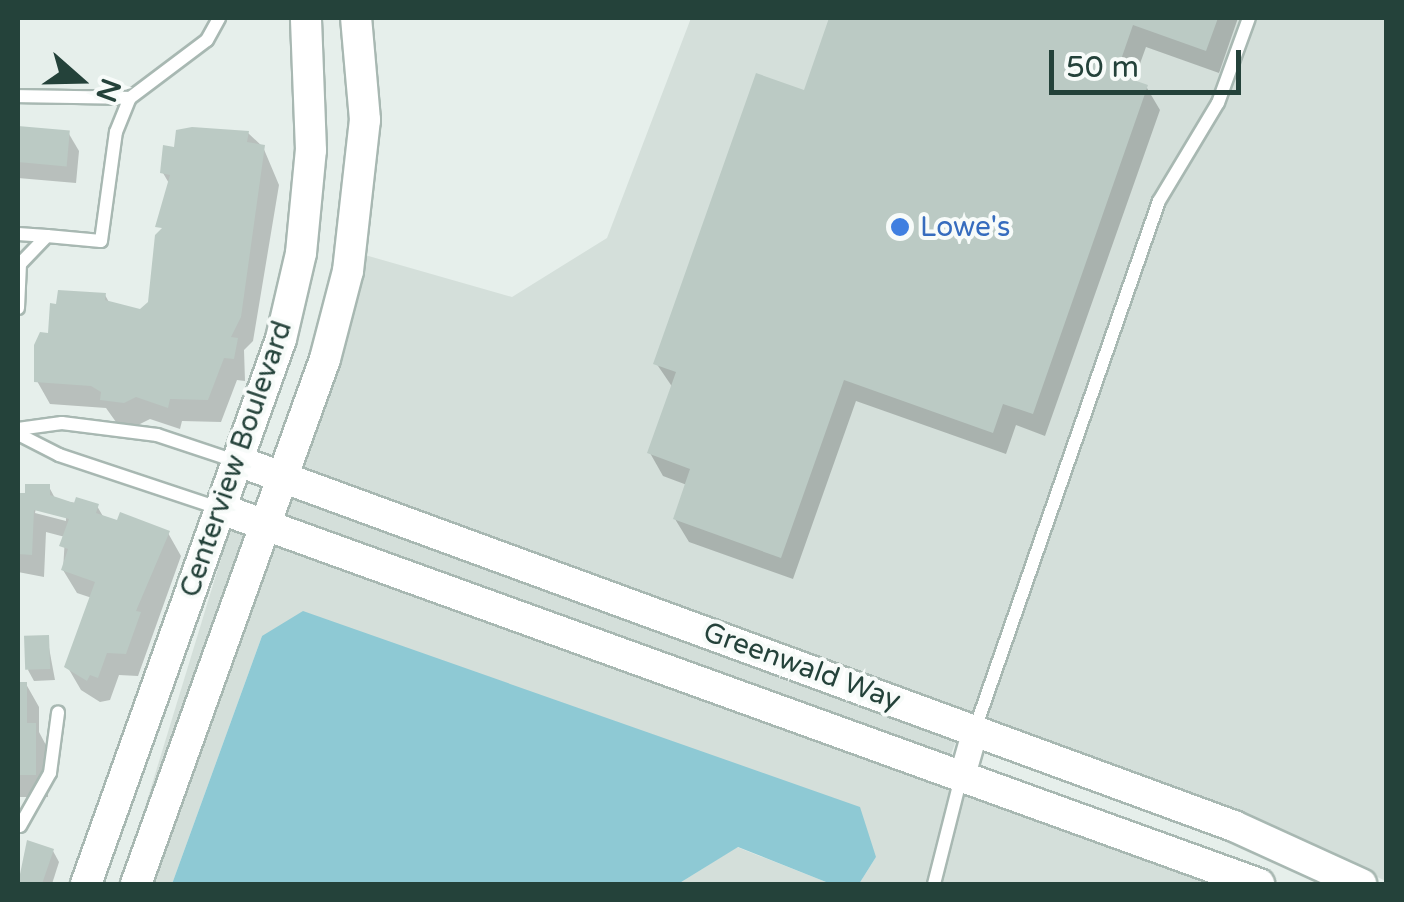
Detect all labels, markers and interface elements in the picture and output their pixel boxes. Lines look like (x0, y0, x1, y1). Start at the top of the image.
north arrow (30, 30, 130, 130)
scale bar (1054, 30, 1246, 92)
text: 50 m (1066, 49, 1139, 86)
text: N (88, 74, 128, 107)
place label: Lowe's (920, 210, 1010, 244)
marker: Lowe's (889, 216, 911, 238)
street label: Centerview Boulevard (173, 316, 299, 602)
street label: Greenwald Way (699, 615, 905, 717)

